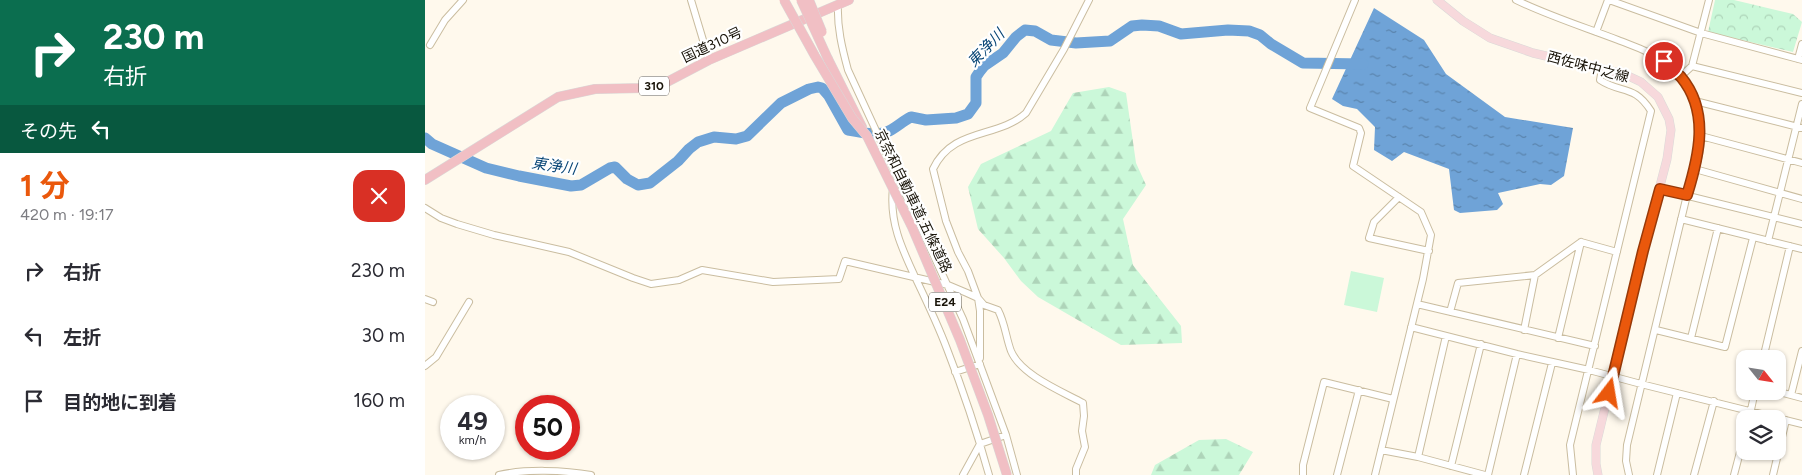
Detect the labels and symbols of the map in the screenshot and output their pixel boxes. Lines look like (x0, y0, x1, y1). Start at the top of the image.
street label: 国道310号 (679, 24, 745, 66)
water label: 東浄川 (964, 24, 1009, 70)
pin (1643, 40, 1685, 82)
street label: 西佐味中之線 (1545, 48, 1631, 86)
road number: 310 (639, 76, 669, 95)
street label: 京奈和自動車道;五條道路 (871, 126, 955, 276)
water label: 東浄川 (530, 154, 580, 178)
road number: E24 (929, 292, 961, 312)
north arrow (1736, 350, 1786, 400)
position arrow (1582, 366, 1634, 418)
speed limit sign: 50 (515, 395, 580, 460)

